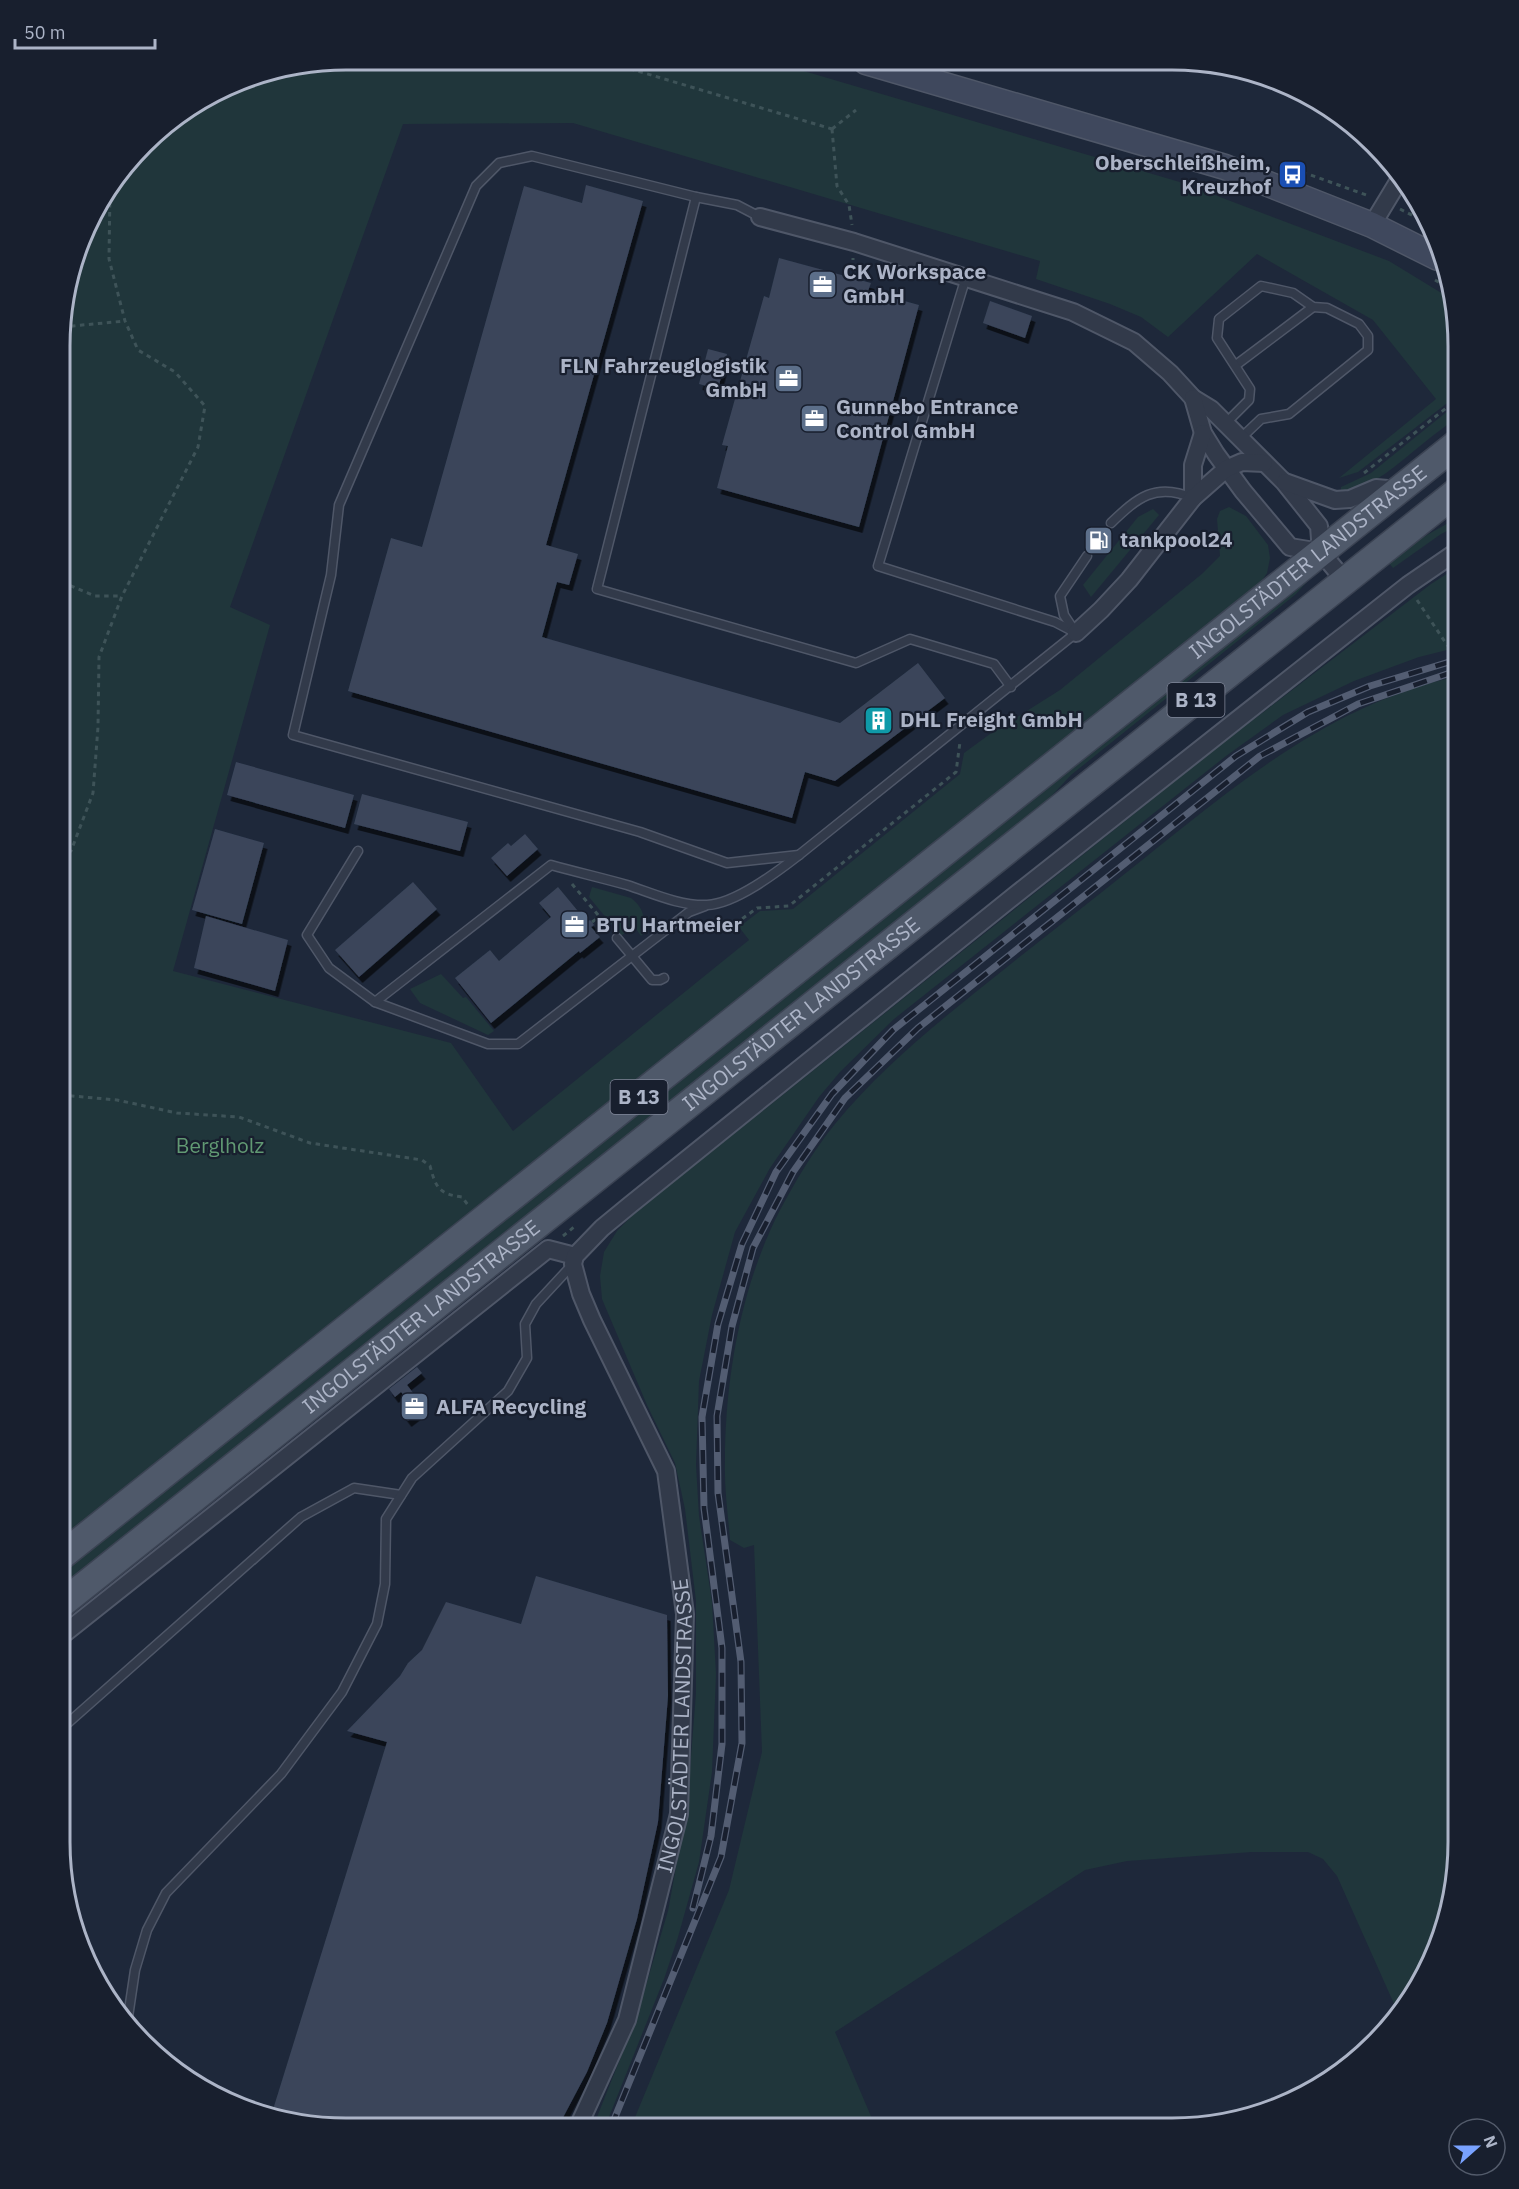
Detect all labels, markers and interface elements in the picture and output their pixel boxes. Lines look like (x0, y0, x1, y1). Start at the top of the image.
scale bar (15, 12, 154, 50)
text: 50 m (24, 21, 66, 44)
place label: Oberschleißheim, Kreuzhof (1095, 148, 1271, 200)
bus stop icon: Oberschleißheim, Kreuzhof (1276, 159, 1308, 191)
place label: CK Workspace GmbH (843, 257, 986, 309)
office icon: CK Workspace GmbH (806, 268, 838, 300)
place label: FLN Fahrzeuglogistik GmbH (560, 351, 768, 403)
office icon: FLN Fahrzeuglogistik GmbH (772, 362, 804, 394)
place label: Gunnebo Entrance Control GmbH (836, 392, 1019, 444)
office icon: Gunnebo Entrance Control GmbH (799, 403, 831, 435)
street label: INGOLSTÄDTER LANDSTRASSE (1183, 458, 1432, 665)
fuel station icon: tankpool24 (1083, 524, 1115, 556)
place label: tankpool24 (1120, 525, 1233, 553)
road number: B 13 (1168, 683, 1224, 717)
building icon: DHL Freight GmbH (863, 704, 895, 736)
place label: DHL Freight GmbH (900, 705, 1083, 733)
office icon: BTU Hartmeier (559, 909, 591, 941)
place label: BTU Hartmeier (596, 910, 742, 938)
street label: INGOLSTÄDTER LANDSTRASSE (676, 910, 925, 1117)
road number: B 13 (610, 1080, 668, 1114)
park label: Berglholz (176, 1131, 264, 1159)
street label: INGOLSTÄDTER LANDSTRASSE (296, 1213, 545, 1420)
office icon: ALFA Recycling (399, 1391, 431, 1423)
place label: ALFA Recycling (436, 1392, 587, 1420)
street label: INGOLSTÄDTER LANDSTRASSE (650, 1577, 698, 1876)
north arrow (1447, 2117, 1507, 2177)
text: N (1480, 2133, 1502, 2151)

